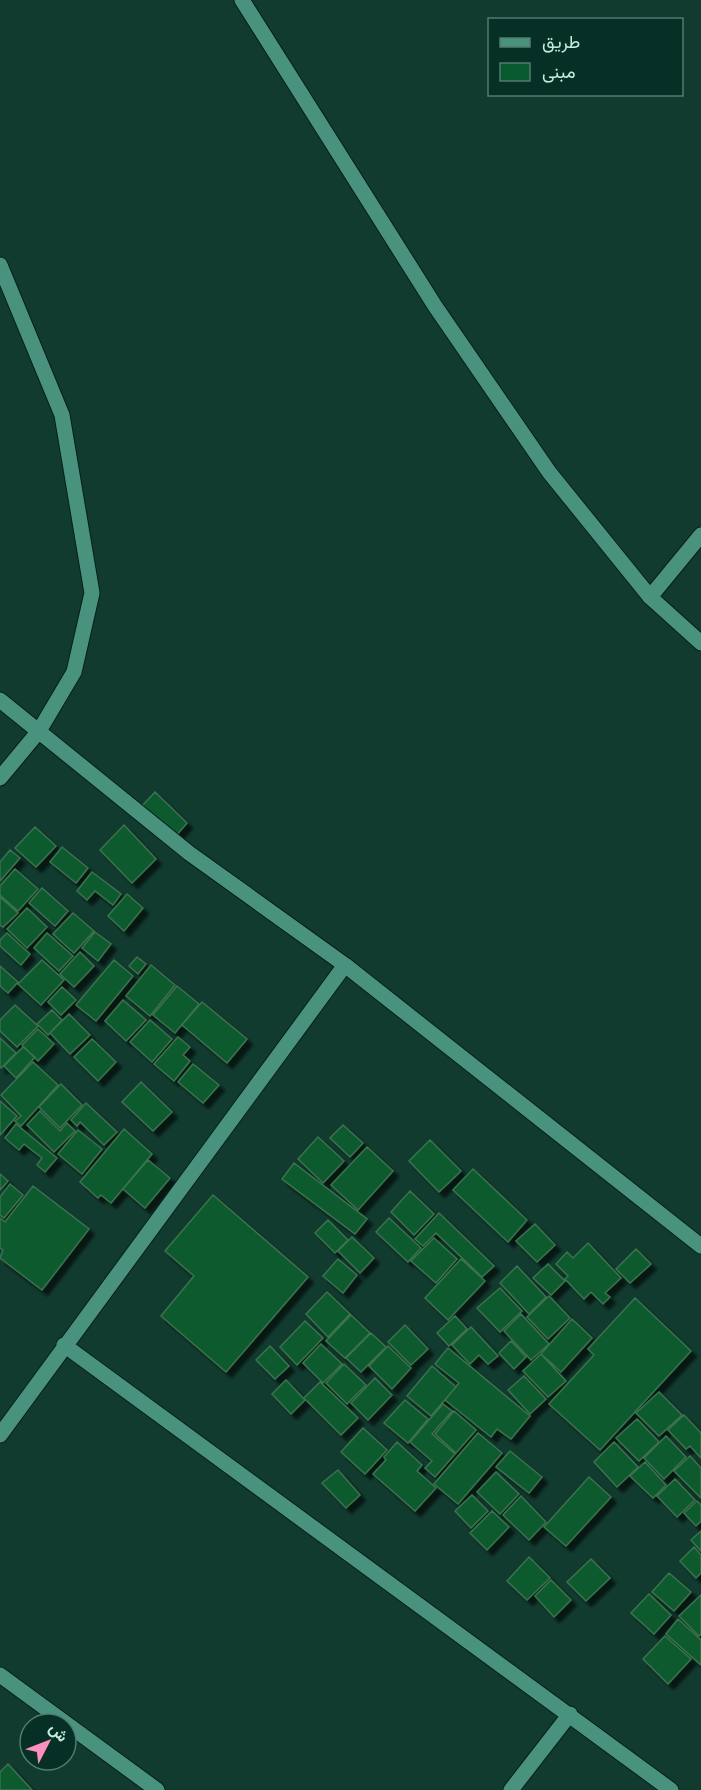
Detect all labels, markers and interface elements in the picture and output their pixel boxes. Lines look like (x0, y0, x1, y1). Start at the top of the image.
legend (488, 18, 683, 96)
text: طريق (542, 32, 580, 53)
text: مبنى (542, 62, 576, 83)
north arrow (18, 1712, 78, 1772)
text: ش (45, 1719, 72, 1746)

